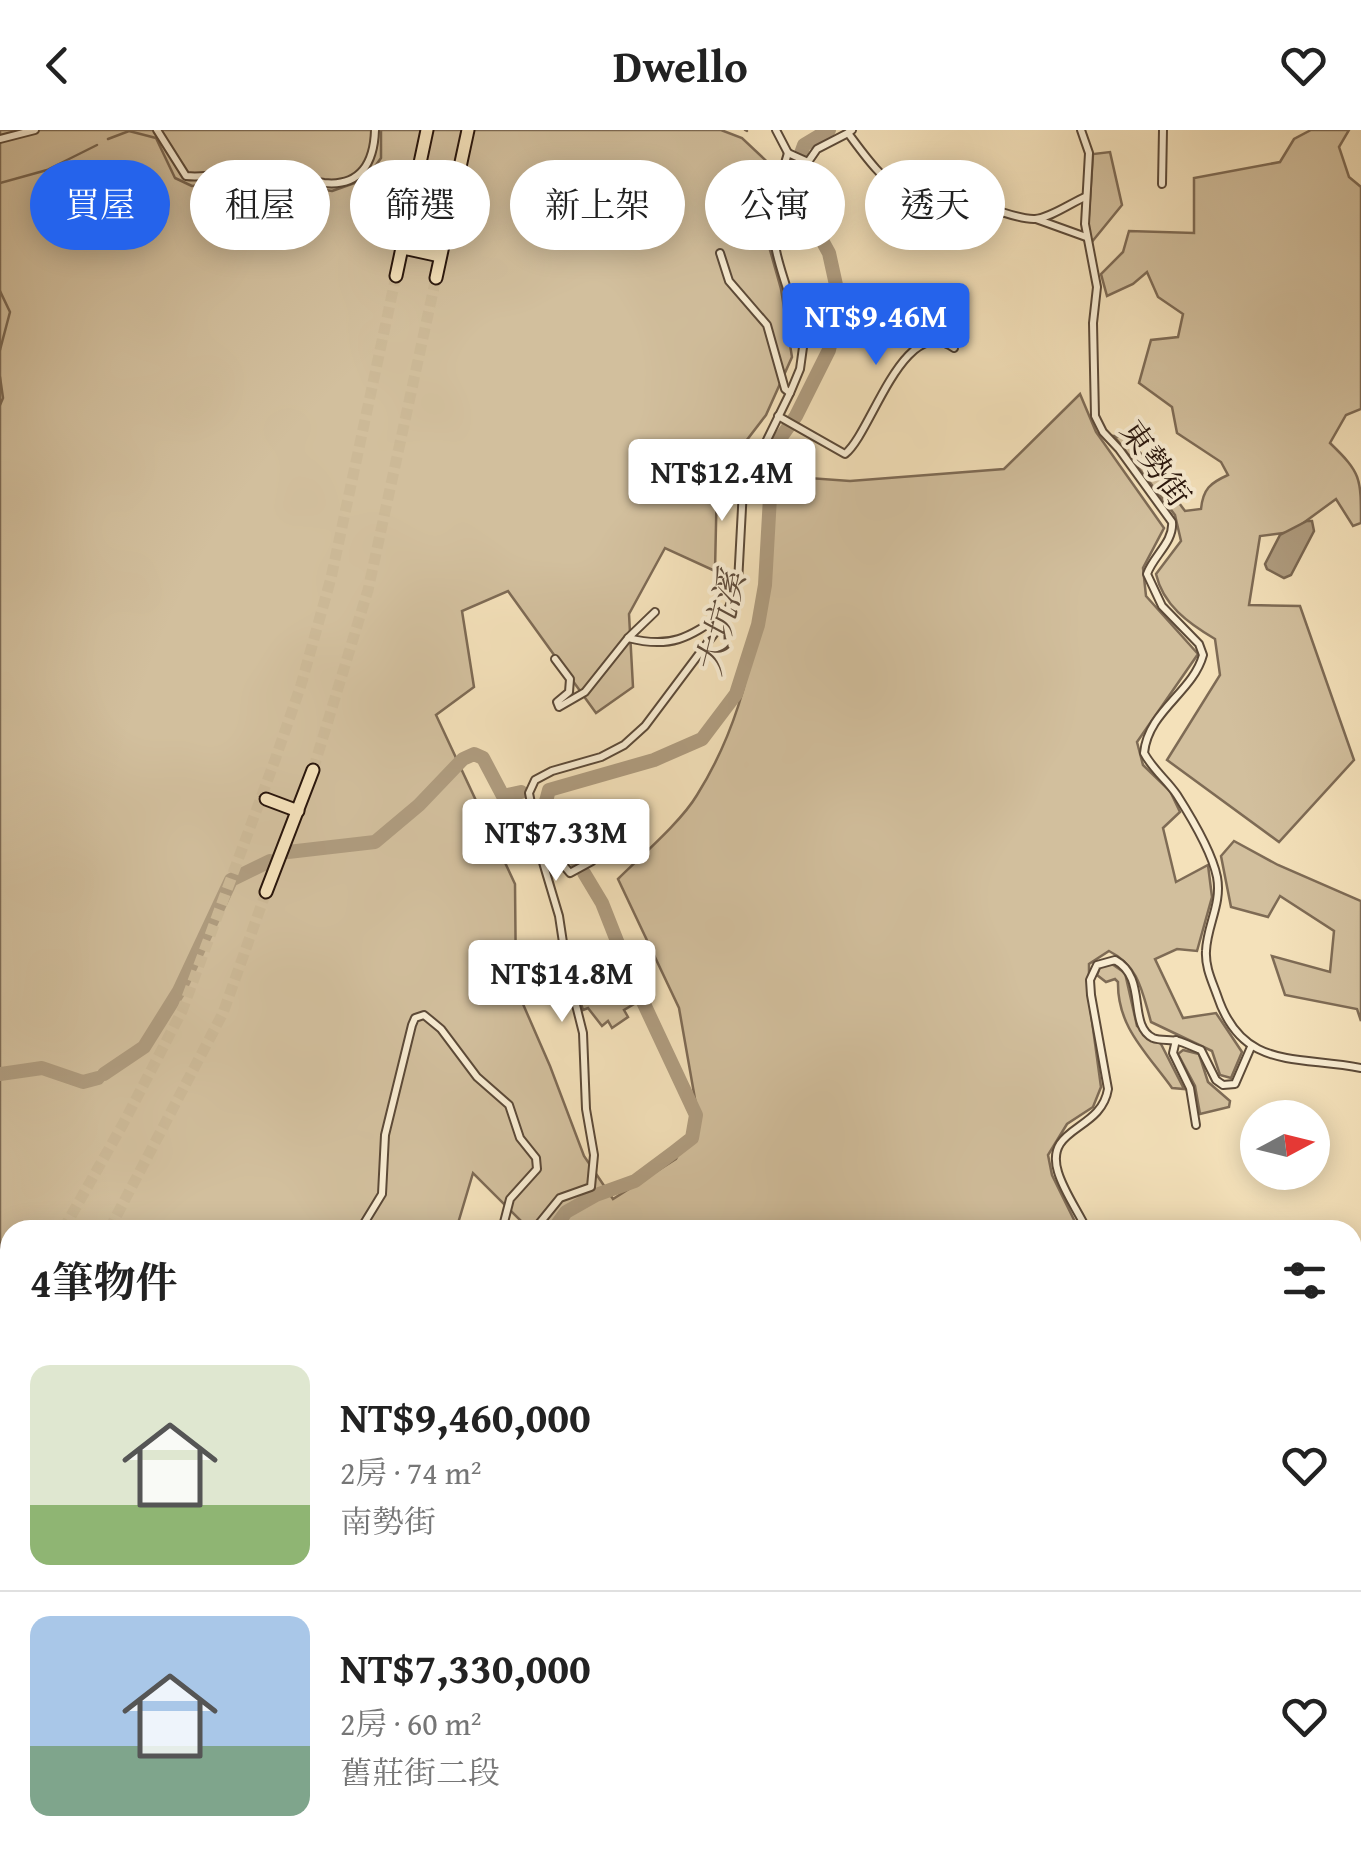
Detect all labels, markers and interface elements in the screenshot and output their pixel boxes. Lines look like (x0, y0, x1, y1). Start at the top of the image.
text: Dwello (613, 33, 748, 98)
icon: back (30, 38, 85, 93)
icon: heart (1276, 38, 1331, 93)
chip: 買屋 (30, 160, 170, 250)
chip: 租屋 (190, 160, 330, 250)
chip: 篩選 (350, 160, 490, 250)
chip: 新上架 (510, 160, 685, 250)
chip: 公寓 (705, 160, 845, 250)
chip: 透天 (865, 160, 1005, 250)
pin: NT$9.46M (773, 283, 979, 368)
text: NT$9.46M (804, 292, 948, 339)
street label: 東勢街 (1109, 410, 1203, 516)
pin: NT$12.4M (619, 439, 825, 524)
text: NT$12.4M (650, 448, 794, 495)
water label: 大坑溪 (683, 562, 758, 680)
pin: NT$7.33M (453, 799, 659, 884)
text: NT$7.33M (484, 808, 628, 855)
pin: NT$14.8M (459, 940, 665, 1025)
text: NT$14.8M (490, 949, 634, 996)
north arrow (1240, 1100, 1330, 1190)
map controls (1240, 1100, 1330, 1190)
text: 4筆物件 (30, 1251, 178, 1312)
icon: filters (1277, 1253, 1332, 1308)
text: NT$9,460,000 (340, 1386, 591, 1447)
icon: home (110, 1405, 230, 1525)
icon: heart (1277, 1438, 1332, 1493)
text: 2房 · 74 m² (340, 1449, 482, 1496)
text: 南勢街 (340, 1498, 436, 1545)
text: NT$7,330,000 (340, 1637, 591, 1698)
icon: home (110, 1656, 230, 1776)
icon: heart (1277, 1689, 1332, 1744)
text: 2房 · 60 m² (340, 1700, 482, 1747)
text: 舊莊街二段 (340, 1749, 500, 1796)

